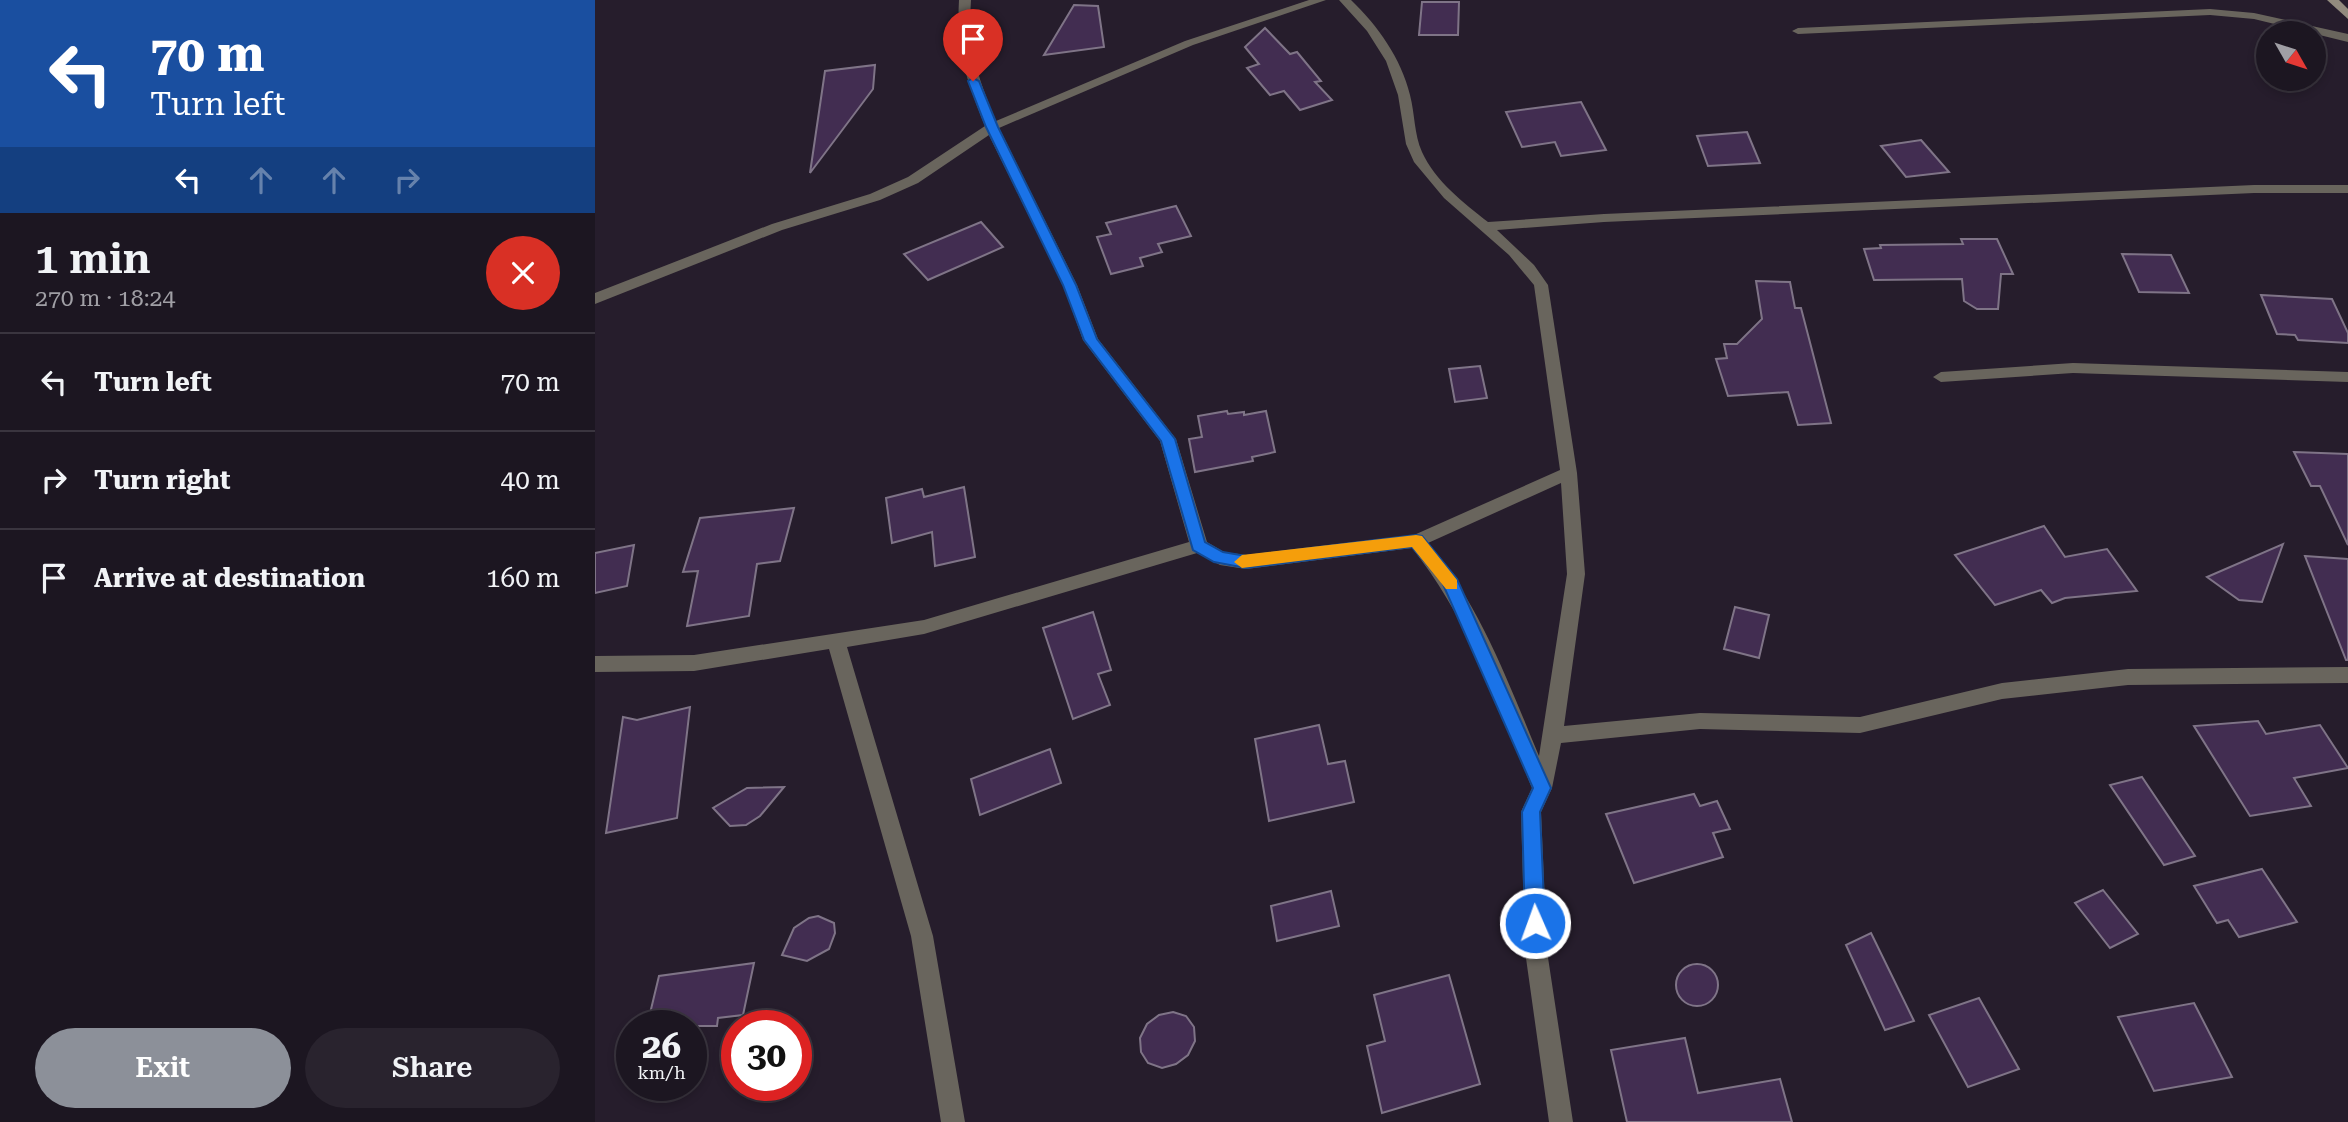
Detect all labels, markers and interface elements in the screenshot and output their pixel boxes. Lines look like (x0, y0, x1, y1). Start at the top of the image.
pin (943, 9, 1003, 81)
icon: arrive (954, 20, 992, 58)
north arrow (2256, 21, 2326, 91)
map controls (2256, 21, 2326, 91)
text: 70 m (150, 26, 265, 83)
icon: left (35, 28, 126, 119)
text: Turn left (150, 85, 285, 123)
icon: left (169, 161, 207, 199)
icon: ahead (242, 161, 280, 199)
icon: ahead (315, 161, 353, 199)
icon: right (388, 161, 426, 199)
text: 1 min (35, 234, 151, 283)
button: close (486, 236, 560, 310)
text: 270 m · 18:24 (35, 285, 175, 312)
icon: left (35, 363, 73, 401)
text: Turn left (94, 367, 212, 397)
text: 70 m (501, 367, 560, 397)
icon: right (35, 461, 73, 499)
text: Turn right (94, 465, 230, 495)
text: 40 m (501, 465, 560, 495)
icon: arrive (35, 559, 73, 597)
text: Arrive at destination (94, 563, 365, 593)
text: 160 m (486, 563, 560, 593)
position arrow (1498, 886, 1572, 960)
speed limit sign: 30 (721, 1010, 812, 1101)
text: 26 (642, 1026, 681, 1067)
button: Exit (35, 1028, 291, 1108)
button: Share (305, 1028, 560, 1108)
text: km/h (637, 1062, 686, 1083)

